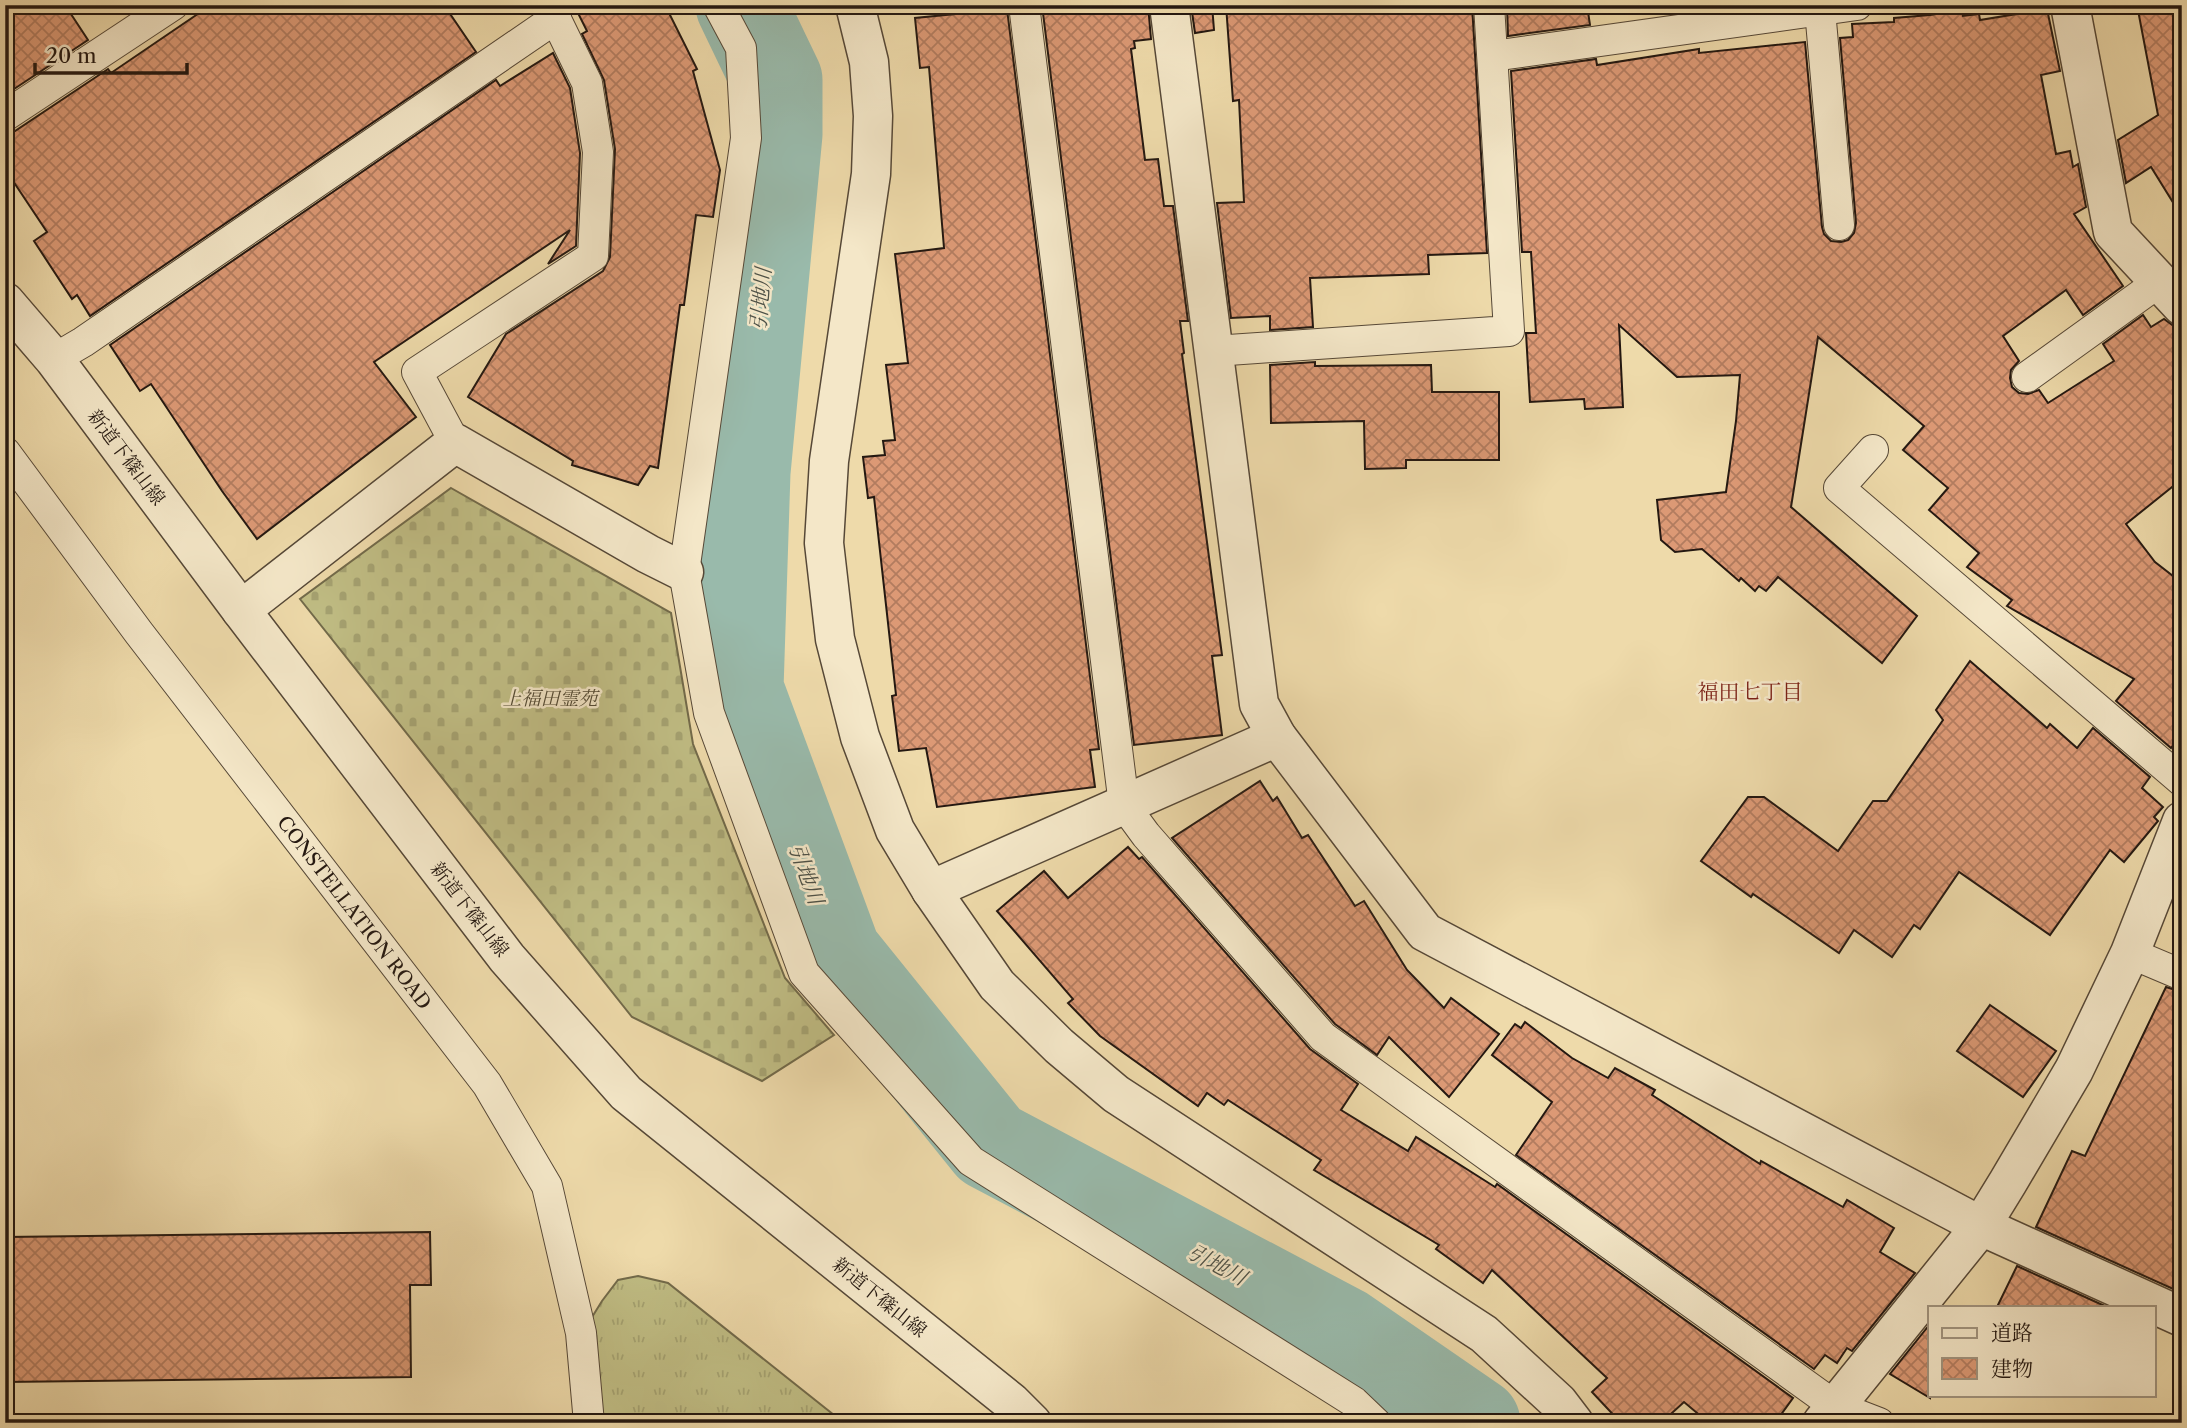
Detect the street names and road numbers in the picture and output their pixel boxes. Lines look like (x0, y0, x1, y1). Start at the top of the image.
street label: 新道下篠山線 (83, 405, 170, 510)
street label: CONSTELLATION ROAD (272, 811, 436, 1014)
street label: 新道下篠山線 (425, 857, 514, 961)
street label: 新道下篠山線 (828, 1253, 931, 1342)

